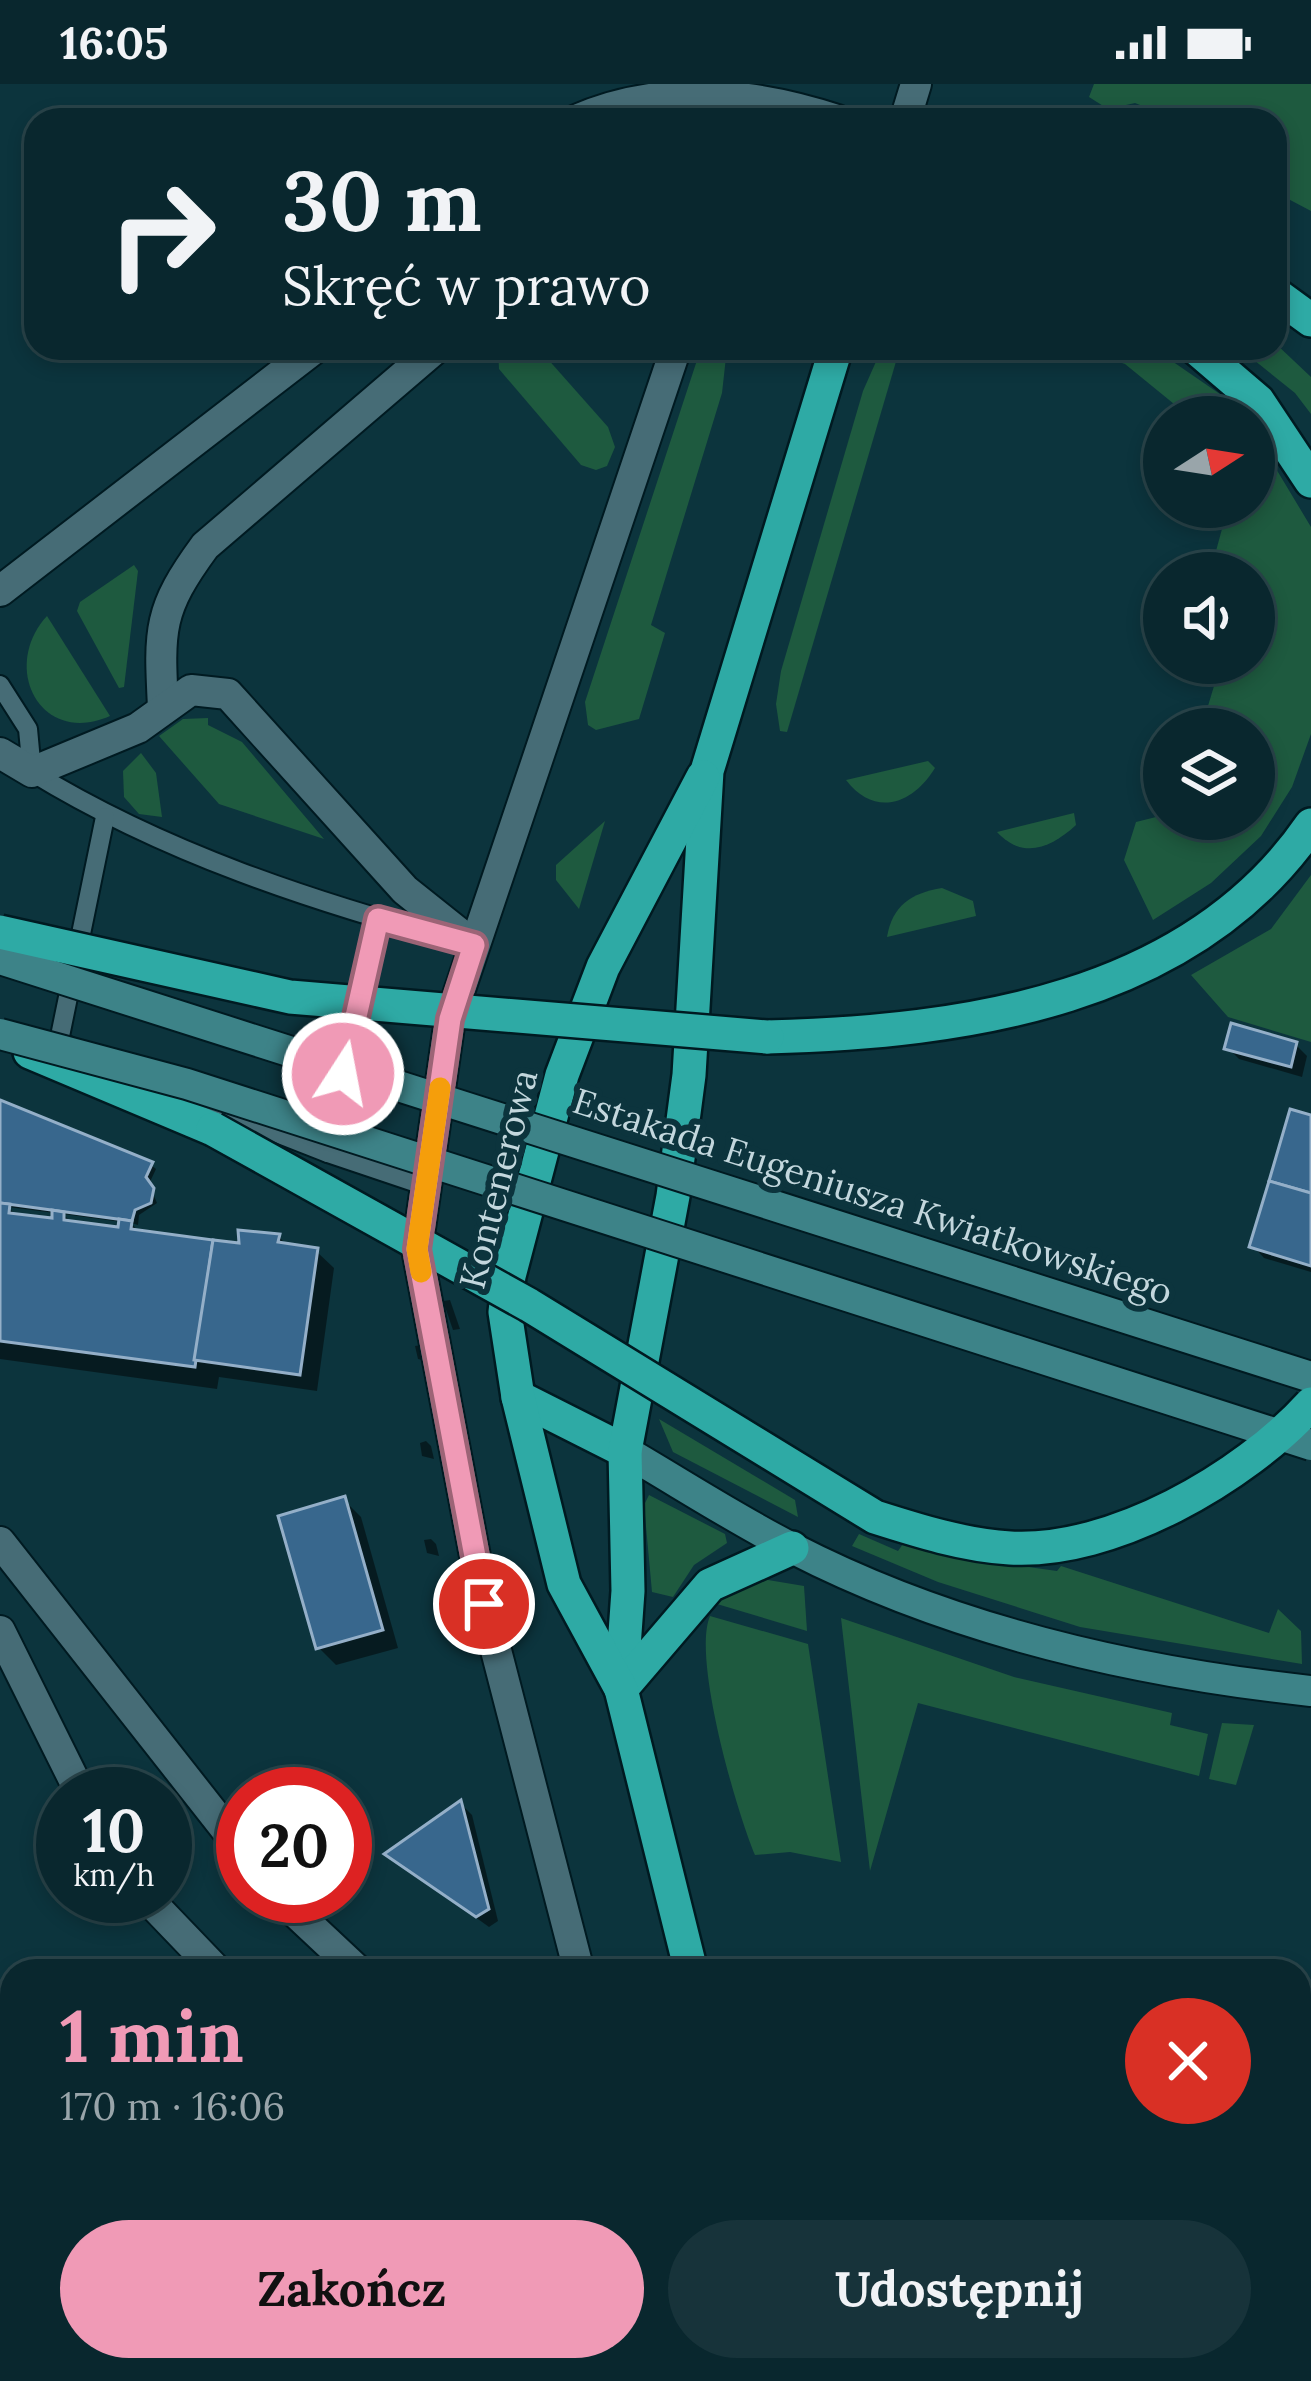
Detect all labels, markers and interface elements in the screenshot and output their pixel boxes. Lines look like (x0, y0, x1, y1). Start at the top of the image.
text: 16:05 (60, 14, 168, 71)
text: 30 m (282, 146, 482, 254)
icon: right (84, 156, 240, 312)
text: Skręć w prawo (282, 251, 651, 320)
north arrow (1143, 396, 1275, 528)
map controls (1143, 396, 1275, 840)
button: sound (1143, 552, 1275, 684)
button: layers (1143, 708, 1275, 840)
position arrow (280, 1011, 406, 1137)
street label: Kontenerowa (449, 1064, 547, 1294)
street label: Estakada Eugeniusza Kwiatkowskiego (568, 1077, 1178, 1315)
pin (433, 1553, 535, 1655)
icon: arrive (451, 1571, 517, 1637)
speed limit sign: 20 (216, 1767, 372, 1923)
text: 10 (83, 1792, 145, 1868)
text: km/h (73, 1856, 155, 1894)
text: 1 min (60, 1990, 244, 2082)
button: close (1125, 1998, 1251, 2124)
text: 170 m · 16:06 (60, 2081, 285, 2131)
button: Zakończ (60, 2220, 644, 2358)
button: Udostępnij (668, 2220, 1251, 2358)

